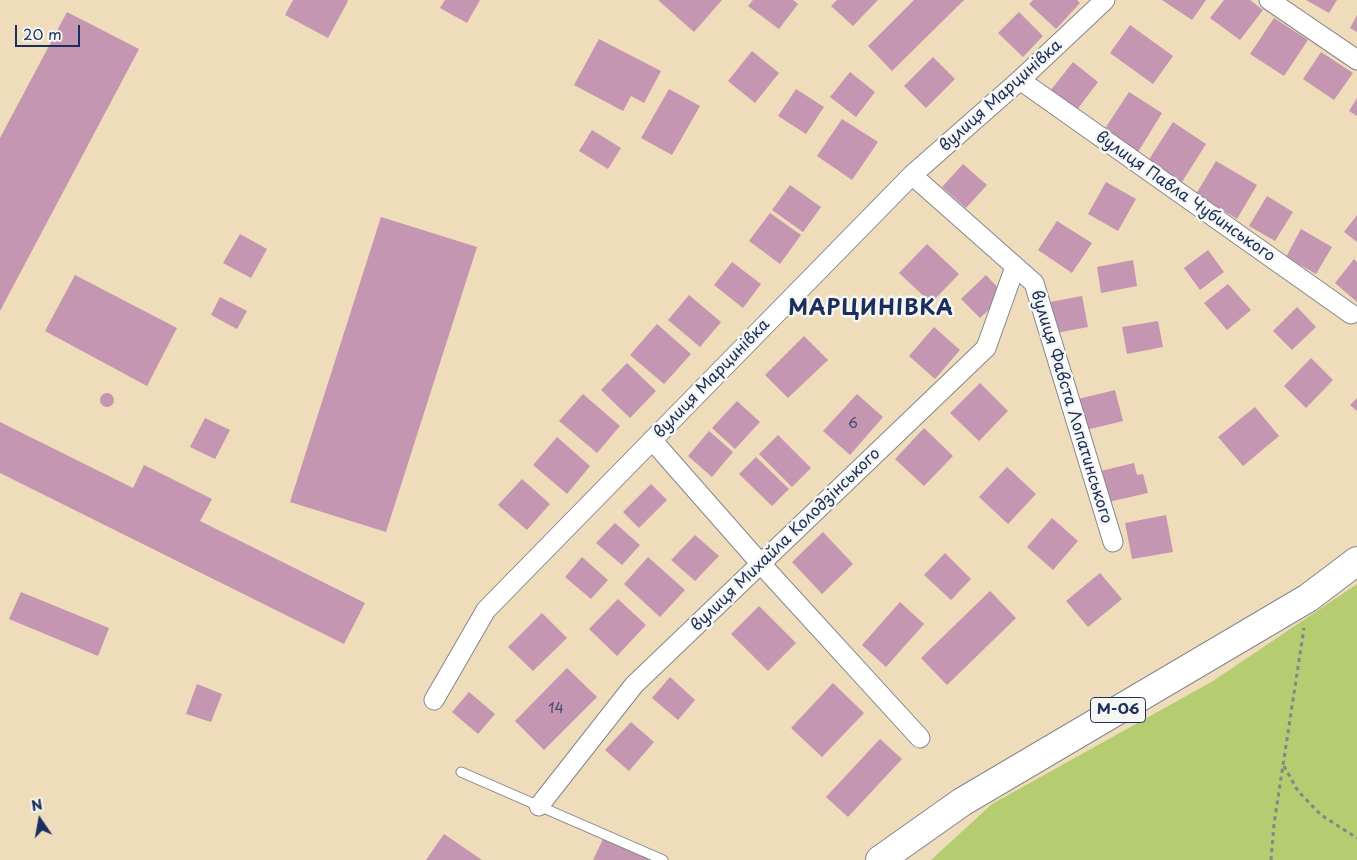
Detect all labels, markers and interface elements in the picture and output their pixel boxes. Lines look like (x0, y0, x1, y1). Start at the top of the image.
scale bar (18, 15, 82, 47)
text: 20 m (23, 22, 62, 45)
street label: вулиця Марцинівка (936, 36, 1066, 156)
street label: вулиця Павла Чубинського (1092, 128, 1278, 266)
street label: вулиця Фавста Лопатинського (1026, 288, 1116, 526)
district label: МАРЦИНІВКА (788, 296, 954, 322)
street label: вулиця Марцинівка (650, 315, 774, 443)
house number: 6 (848, 416, 858, 432)
street label: вулиця Михайла Колодзінського (687, 444, 885, 636)
road number: М-06 (1090, 698, 1146, 722)
house number: 14 (548, 701, 564, 717)
text: N (29, 793, 44, 816)
north arrow (15, 795, 65, 845)

